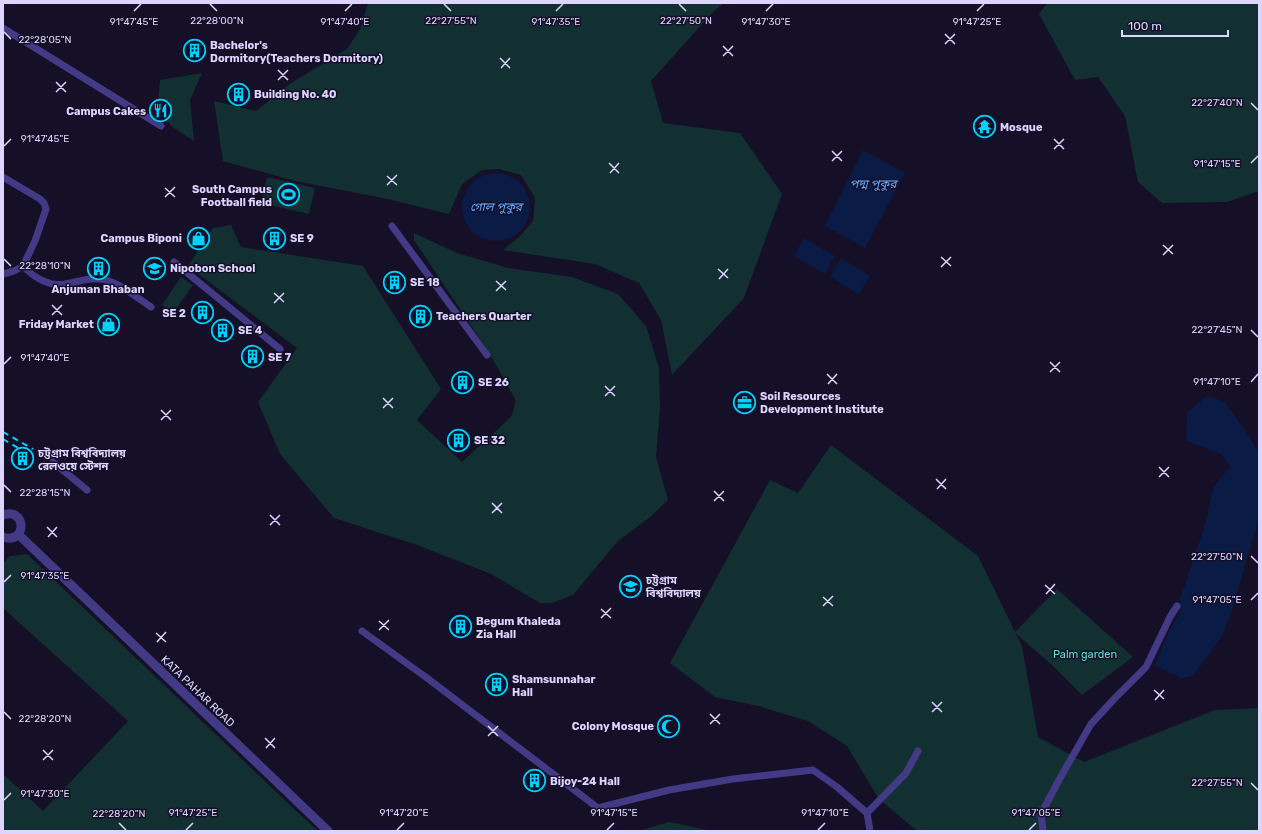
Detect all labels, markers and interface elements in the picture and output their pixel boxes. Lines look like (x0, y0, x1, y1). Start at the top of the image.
scale bar (1122, 12, 1228, 38)
text: 22°28'00"N (190, 15, 244, 27)
text: 22°27'55"N (425, 15, 477, 27)
text: 22°27'50"N (660, 15, 712, 27)
text: 91°47'45"E (110, 16, 158, 28)
text: 91°47'40"E (321, 16, 369, 28)
text: 91°47'35"E (532, 16, 580, 28)
text: 91°47'30"E (741, 16, 791, 28)
text: 91°47'25"E (953, 16, 1001, 28)
text: 100 m (1128, 19, 1162, 33)
text: 22°28'05"N (18, 34, 72, 46)
building icon: Bachelor's Dormitory(Teachers Dormitory) (182, 38, 208, 64)
place label: Bachelor's Dormitory(Teachers Dormitory) (210, 39, 383, 65)
building icon: Building No. 40 (226, 81, 252, 107)
place label: Building No. 40 (254, 88, 337, 101)
text: 22°27'40"N (1191, 97, 1243, 109)
restaurant icon: Campus Cakes (148, 98, 174, 124)
place label: Campus Cakes (66, 105, 146, 118)
temple icon: Mosque (971, 114, 997, 140)
place label: Mosque (1000, 121, 1043, 134)
text: 91°47'45"E (21, 133, 69, 145)
text: 91°47'15"E (1193, 158, 1241, 170)
water label: পদ্ম পুকুর (850, 177, 899, 191)
sports icon: South Campus Football field (275, 182, 301, 208)
place label: South Campus Football field (192, 183, 272, 209)
water label: গোল পুকুর (470, 200, 525, 214)
shop icon: Campus Biponi (185, 225, 211, 251)
building icon: SE 9 (262, 225, 288, 251)
place label: Campus Biponi (101, 232, 182, 245)
place label: SE 9 (290, 232, 314, 245)
school or university icon: Nipobon School (142, 255, 168, 281)
building icon: Anjuman Bhaban (85, 256, 111, 282)
text: 22°28'10"N (19, 260, 71, 272)
place label: Nipobon School (170, 262, 255, 275)
building icon: SE 18 (381, 269, 407, 295)
place label: SE 18 (410, 276, 440, 289)
place label: Anjuman Bhaban (51, 283, 145, 296)
building icon: SE 2 (189, 300, 215, 326)
building icon: Teachers Quarter (407, 303, 433, 329)
place label: SE 2 (162, 307, 186, 320)
place label: Teachers Quarter (436, 310, 532, 323)
shop icon: Friday Market (96, 311, 122, 337)
building icon: SE 4 (210, 317, 236, 343)
place label: Friday Market (19, 318, 94, 331)
place label: SE 4 (238, 324, 263, 337)
text: 22°27'45"N (1191, 324, 1243, 336)
building icon: SE 7 (240, 344, 266, 370)
place label: SE 7 (268, 351, 292, 364)
text: 91°47'40"E (21, 352, 69, 364)
building icon: SE 26 (450, 369, 476, 395)
place label: SE 26 (478, 376, 509, 389)
text: 91°47'10"E (1193, 376, 1241, 388)
office icon: Soil Resources Development Institute (731, 389, 757, 415)
place label: Soil Resources Development Institute (760, 390, 884, 416)
building icon: SE 32 (445, 427, 471, 453)
place label: SE 32 (474, 434, 505, 447)
building icon: চট্টগ্রাম বিশ্ববিদ্যালয় রেলওয়ে স্টেশন (10, 446, 36, 472)
place label: চট্টগ্রাম বিশ্ববিদ্যালয় রেলওয়ে স্টেশন (37, 447, 126, 473)
text: 22°28'15"N (20, 487, 71, 499)
text: 22°27'50"N (1191, 551, 1243, 563)
text: 91°47'35"E (21, 570, 69, 582)
school or university icon: চট্টগ্রাম বিশ্ববিদ্যালয় (618, 573, 644, 599)
place label: চট্টগ্রাম বিশ্ববিদ্যালয় (645, 574, 701, 600)
text: 91°47'05"E (1192, 594, 1242, 606)
building icon: Begum Khaleda Zia Hall (448, 614, 474, 640)
place label: Begum Khaleda Zia Hall (476, 615, 561, 641)
park label: Palm garden (1053, 648, 1117, 661)
street label: KATA PAHAR ROAD (158, 653, 237, 730)
building icon: Shamsunnahar Hall (484, 672, 510, 698)
place label: Shamsunnahar Hall (512, 673, 595, 699)
text: 22°28'20"N (19, 713, 72, 725)
mosque icon: Colony Mosque (656, 713, 682, 739)
place label: Colony Mosque (572, 720, 654, 733)
building icon: Bijoy-24 Hall (522, 768, 548, 794)
place label: Bijoy-24 Hall (550, 775, 620, 788)
text: 22°27'55"N (1191, 777, 1243, 789)
text: 91°47'30"E (20, 788, 70, 800)
text: 91°47'25"E (169, 807, 217, 819)
text: 91°47'20"E (379, 807, 429, 819)
text: 91°47'15"E (590, 807, 638, 819)
text: 91°47'10"E (801, 807, 849, 819)
text: 91°47'05"E (1011, 807, 1061, 819)
text: 22°28'20"N (93, 808, 146, 820)

